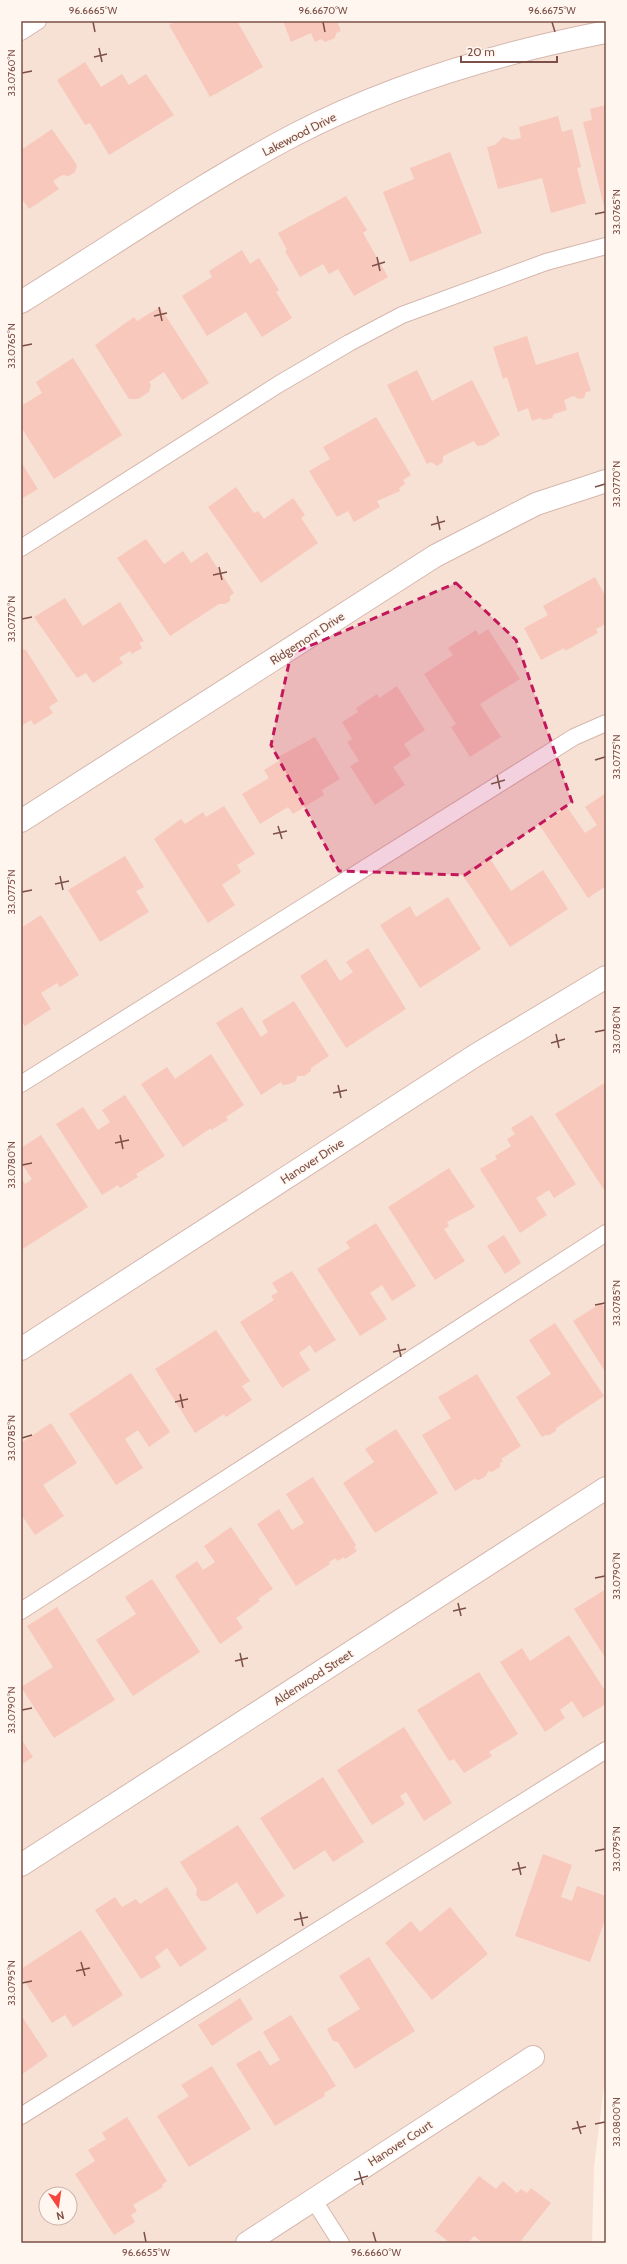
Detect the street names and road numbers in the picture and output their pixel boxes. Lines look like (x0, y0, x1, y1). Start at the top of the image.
street label: Lakewood Drive (259, 109, 339, 159)
street label: Ridgemont Drive (267, 608, 347, 668)
street label: Hanover Drive (277, 1135, 347, 1187)
street label: Aldenwood Street (271, 1646, 355, 1708)
street label: Hanover Court (365, 2117, 435, 2169)

